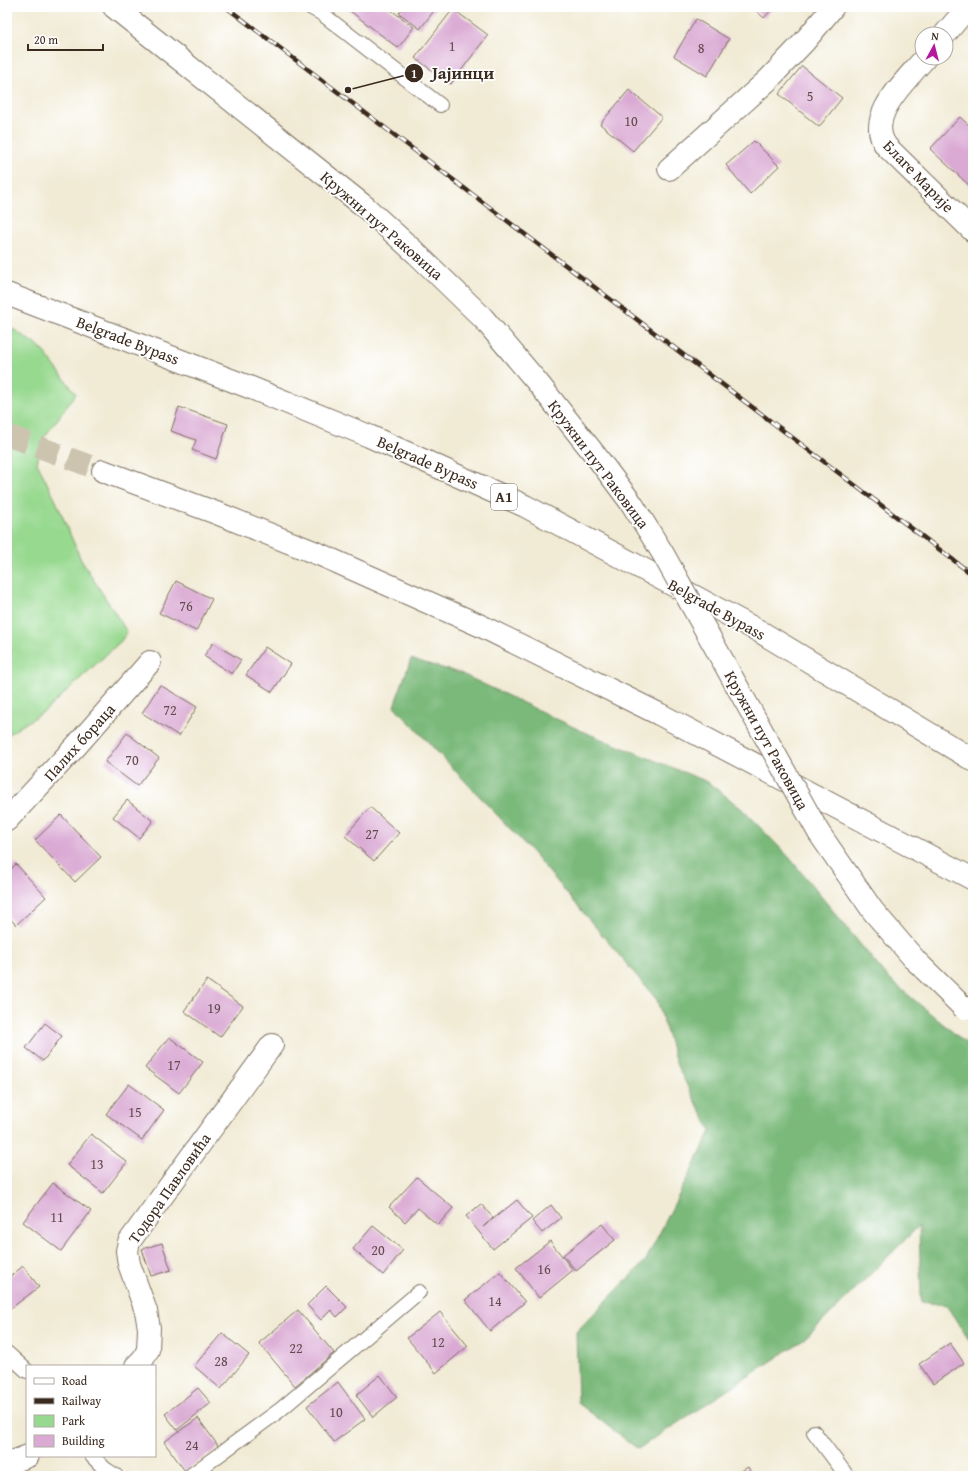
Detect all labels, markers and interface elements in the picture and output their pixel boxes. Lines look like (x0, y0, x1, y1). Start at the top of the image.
scale bar (28, 26, 103, 52)
north arrow (914, 26, 954, 66)
text: N (931, 28, 940, 45)
text: 20 m (34, 31, 58, 48)
house number: 1 (449, 36, 455, 56)
house number: 8 (698, 38, 705, 58)
callout: Јајинци (404, 59, 502, 88)
text: Јајинци (429, 60, 494, 85)
text: 1 (411, 65, 417, 82)
house number: 5 (807, 86, 813, 106)
house number: 10 (624, 111, 638, 131)
street label: Благе Марије (878, 134, 960, 218)
street label: Кружни пут Раковица (315, 165, 449, 285)
street label: Belgrade Bypass (73, 309, 183, 371)
street label: Кружни пут Раковица (543, 395, 656, 534)
street label: Belgrade Bypass (374, 429, 482, 495)
road number: A1 (491, 484, 517, 510)
street label: Belgrade Bypass (664, 572, 770, 646)
house number: 76 (179, 596, 193, 616)
street label: Кружни пут Раковица (719, 666, 815, 814)
street label: Палих бораца (38, 698, 121, 786)
house number: 72 (163, 700, 177, 720)
house number: 70 (125, 750, 139, 770)
house number: 27 (365, 824, 379, 844)
house number: 19 (207, 998, 221, 1018)
house number: 17 (167, 1055, 181, 1075)
house number: 15 (128, 1102, 142, 1122)
street label: Тодора Павловића (122, 1127, 216, 1248)
house number: 13 (90, 1154, 104, 1174)
house number: 11 (50, 1207, 64, 1227)
house number: 20 (371, 1240, 385, 1260)
house number: 16 (537, 1259, 551, 1279)
house number: 14 (488, 1291, 502, 1311)
house number: 12 (431, 1332, 445, 1352)
house number: 22 (289, 1338, 303, 1358)
house number: 28 (214, 1351, 228, 1371)
legend (26, 1365, 156, 1457)
text: Road (62, 1372, 88, 1389)
text: Railway (62, 1392, 101, 1409)
house number: 10 (329, 1402, 343, 1422)
text: Park (62, 1412, 86, 1429)
text: Building (62, 1432, 105, 1449)
house number: 24 (185, 1435, 199, 1455)

